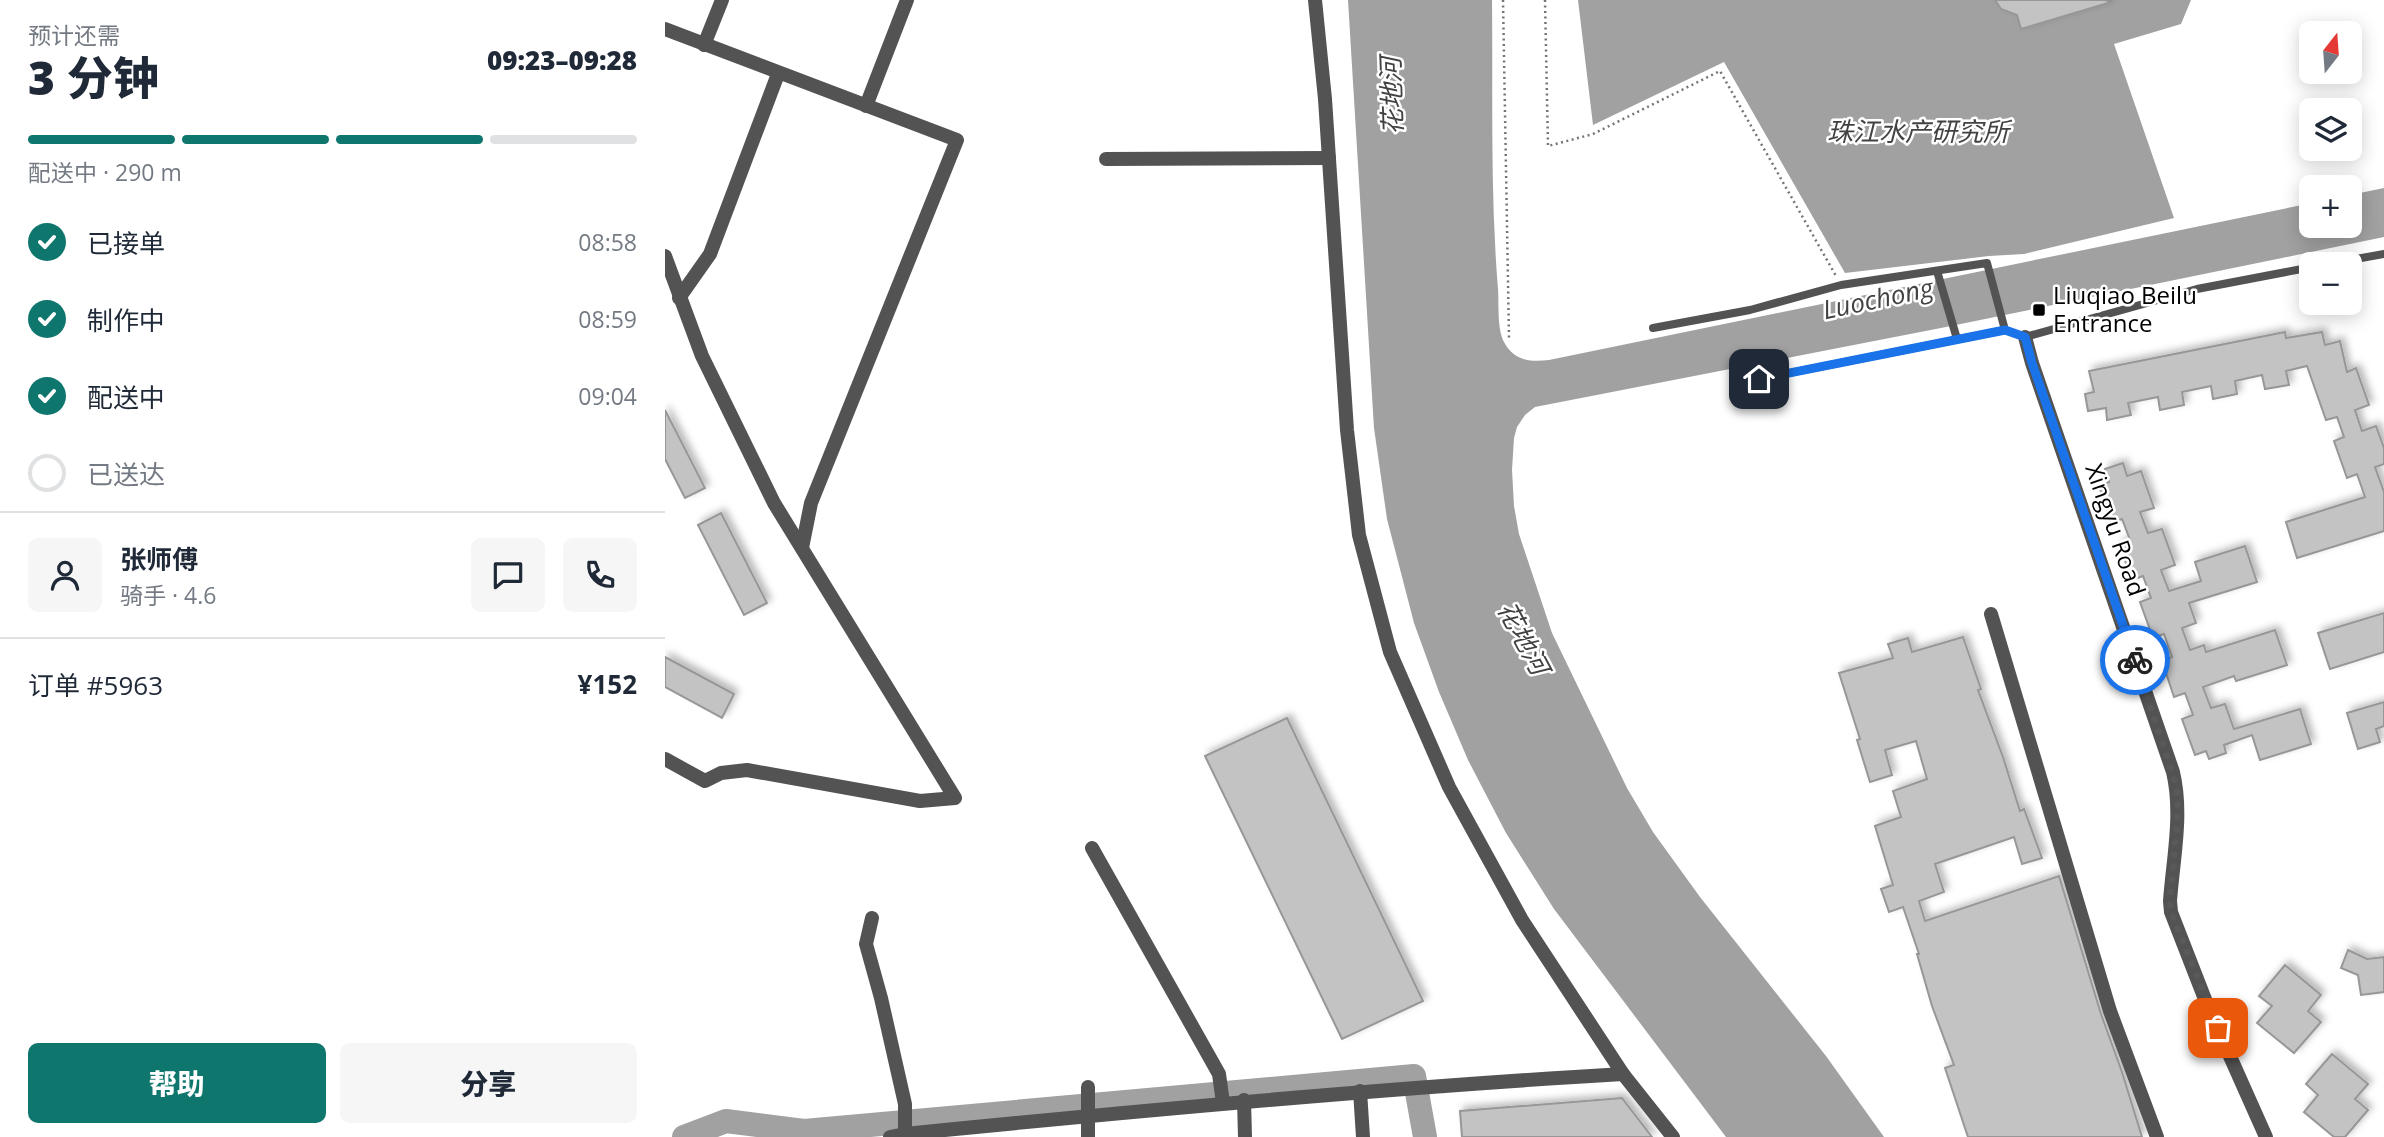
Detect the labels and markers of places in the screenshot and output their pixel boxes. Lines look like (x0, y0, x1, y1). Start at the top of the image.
place label: Liuqiao Beilu Entrance (2053, 278, 2197, 339)
marker: Liuqiao Beilu Entrance (2031, 302, 2047, 318)
pin (1729, 349, 1789, 409)
pin (2188, 998, 2248, 1058)

